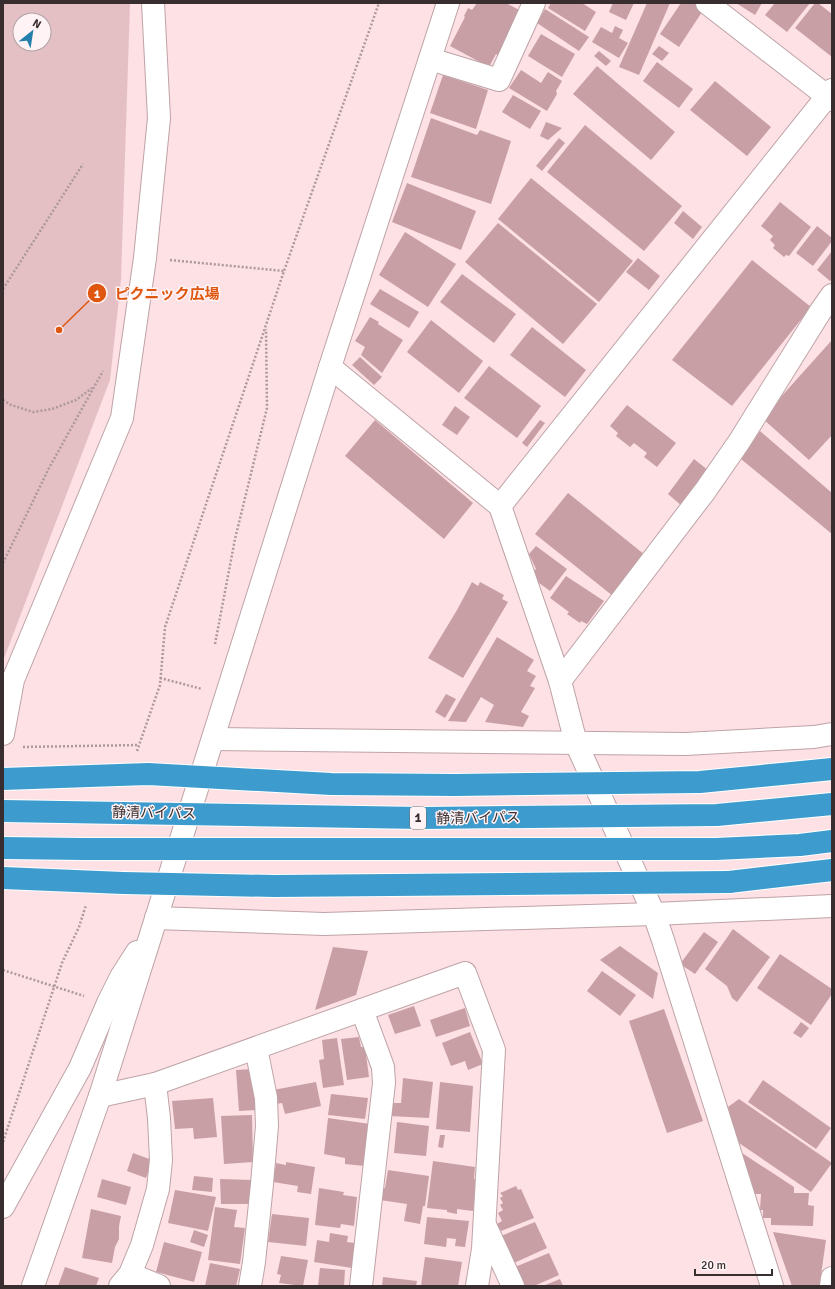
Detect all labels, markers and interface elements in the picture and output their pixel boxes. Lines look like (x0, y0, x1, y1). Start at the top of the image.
north arrow (12, 12, 52, 52)
text: N (30, 16, 43, 31)
callout: ピクニック広場 (87, 280, 228, 307)
text: ピクニック広場 (114, 285, 220, 303)
text: 1 (94, 287, 101, 302)
street label: 静清バイパス (112, 804, 196, 822)
road number: 1 (410, 807, 426, 829)
street label: 静清バイパス (436, 809, 520, 827)
scale bar (695, 1251, 772, 1277)
text: 20 m (701, 1258, 726, 1273)

